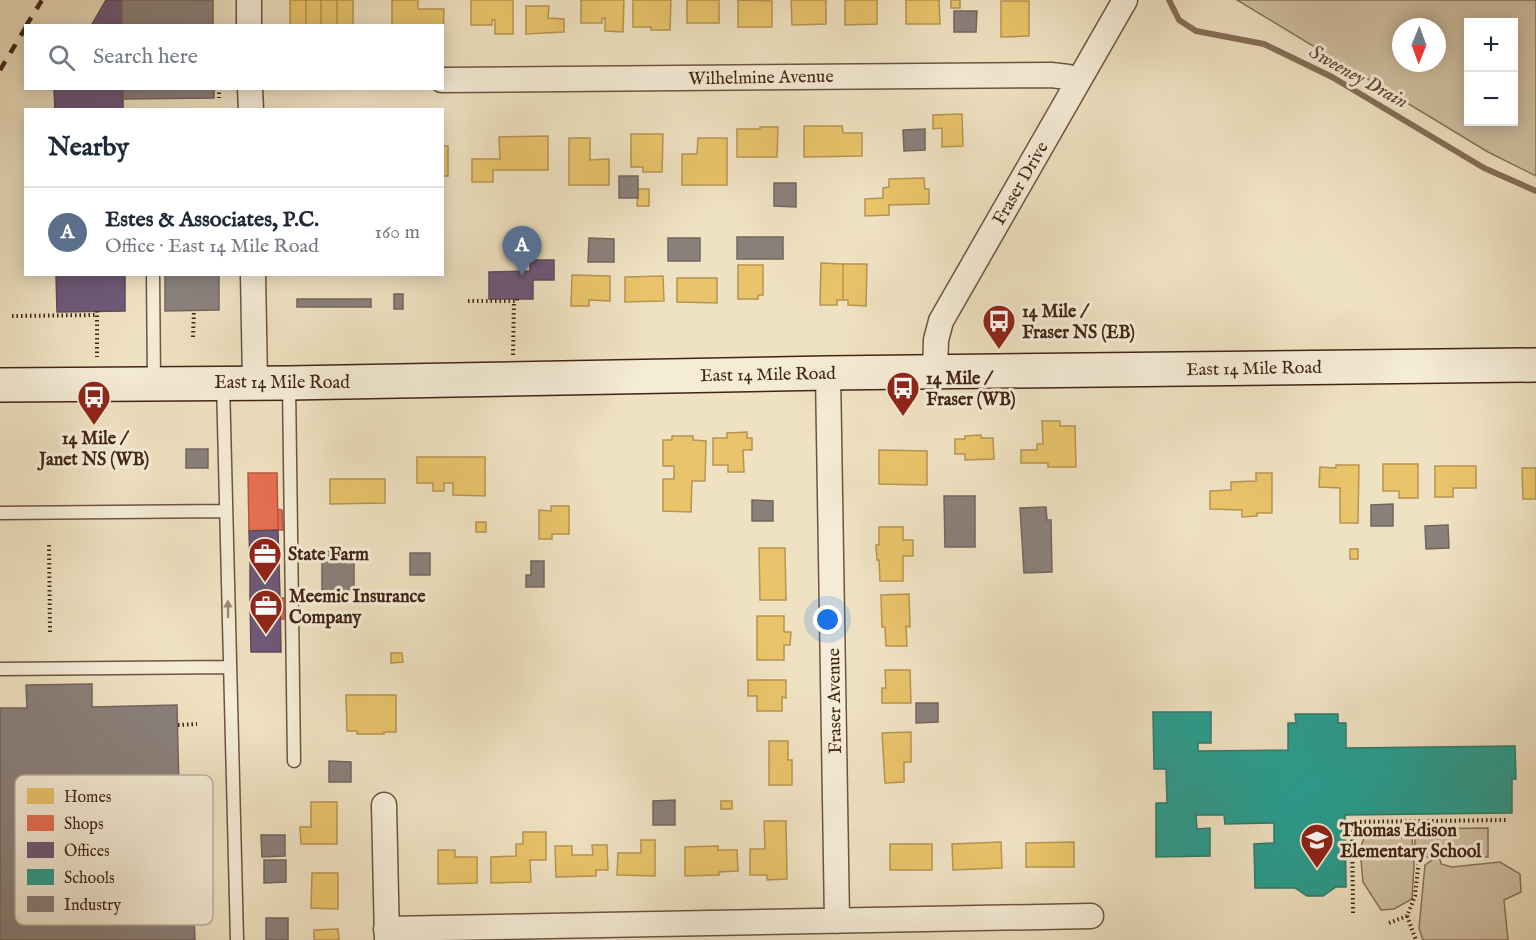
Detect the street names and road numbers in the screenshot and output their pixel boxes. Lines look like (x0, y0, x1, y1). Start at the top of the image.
street label: Wilhelmine Avenue (688, 66, 834, 91)
street label: Fraser Drive (988, 138, 1054, 230)
street label: East 14 Mile Road (1186, 357, 1322, 382)
street label: East 14 Mile Road (700, 363, 836, 388)
street label: East 14 Mile Road (214, 372, 350, 395)
street label: Fraser Avenue (823, 648, 848, 754)

